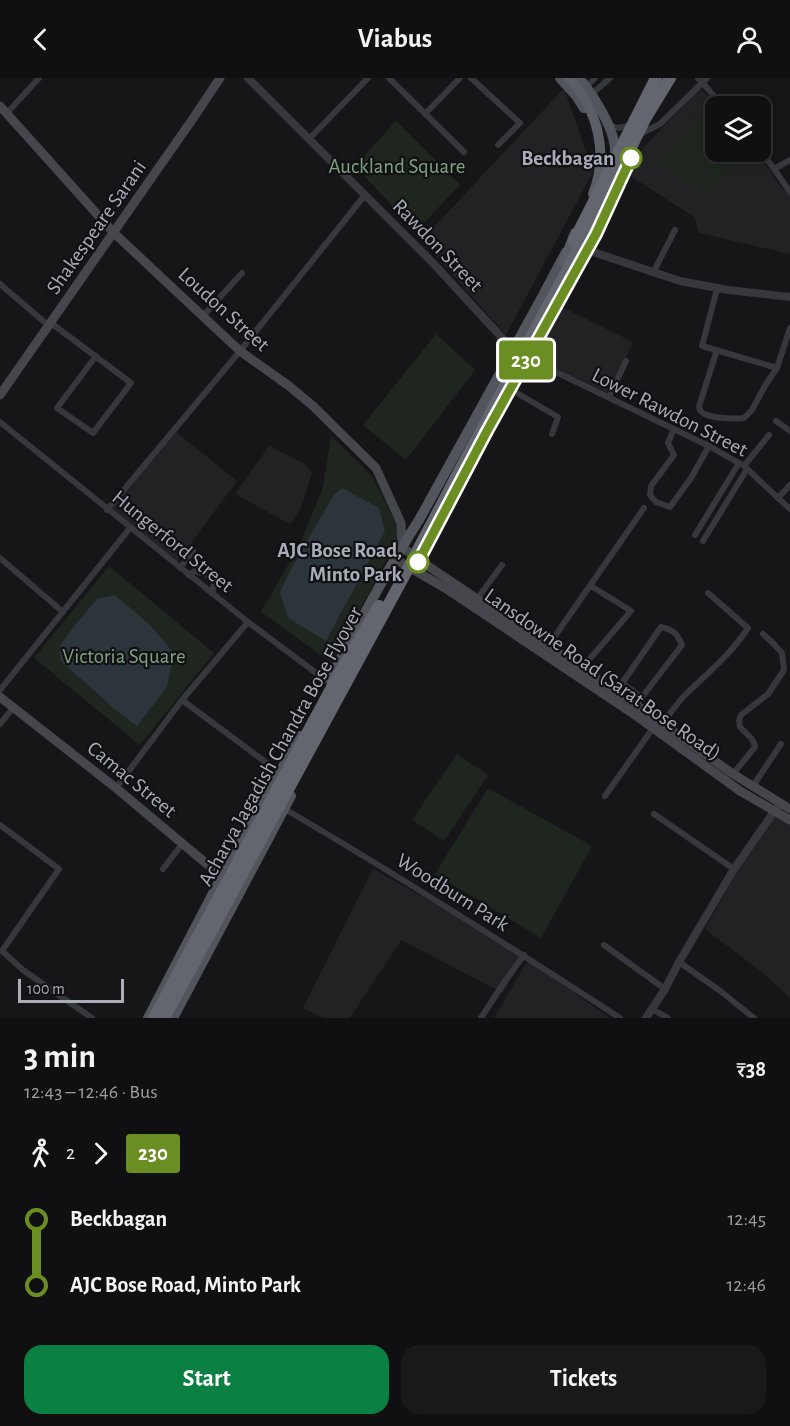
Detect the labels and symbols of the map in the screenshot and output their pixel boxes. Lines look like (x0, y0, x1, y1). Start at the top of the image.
marker: Beckbagan (620, 147, 642, 169)
place label: Beckbagan (521, 148, 614, 169)
park label: Auckland Square (329, 156, 465, 177)
street label: Shakespeare Sarani (43, 157, 150, 298)
street label: Rawdon Street (389, 195, 487, 296)
street label: Loudon Street (174, 263, 273, 356)
line badge: 230 (492, 340, 560, 380)
street label: Lower Rawdon Street (589, 364, 751, 461)
street label: Hungerford Street (108, 486, 237, 597)
place label: AJC Bose Road, Minto Park (277, 540, 403, 585)
marker: AJC Bose Road, Minto Park (407, 551, 429, 573)
street label: Lansdowne Road (Sarat Bose Road) (481, 585, 725, 764)
street label: Acharya Jagadish Chandra Bose Flyover (195, 603, 366, 889)
park label: Victoria Square (62, 646, 186, 667)
street label: Camac Street (83, 737, 180, 822)
street label: Woodburn Park (393, 850, 513, 935)
scale bar (18, 976, 124, 1004)

